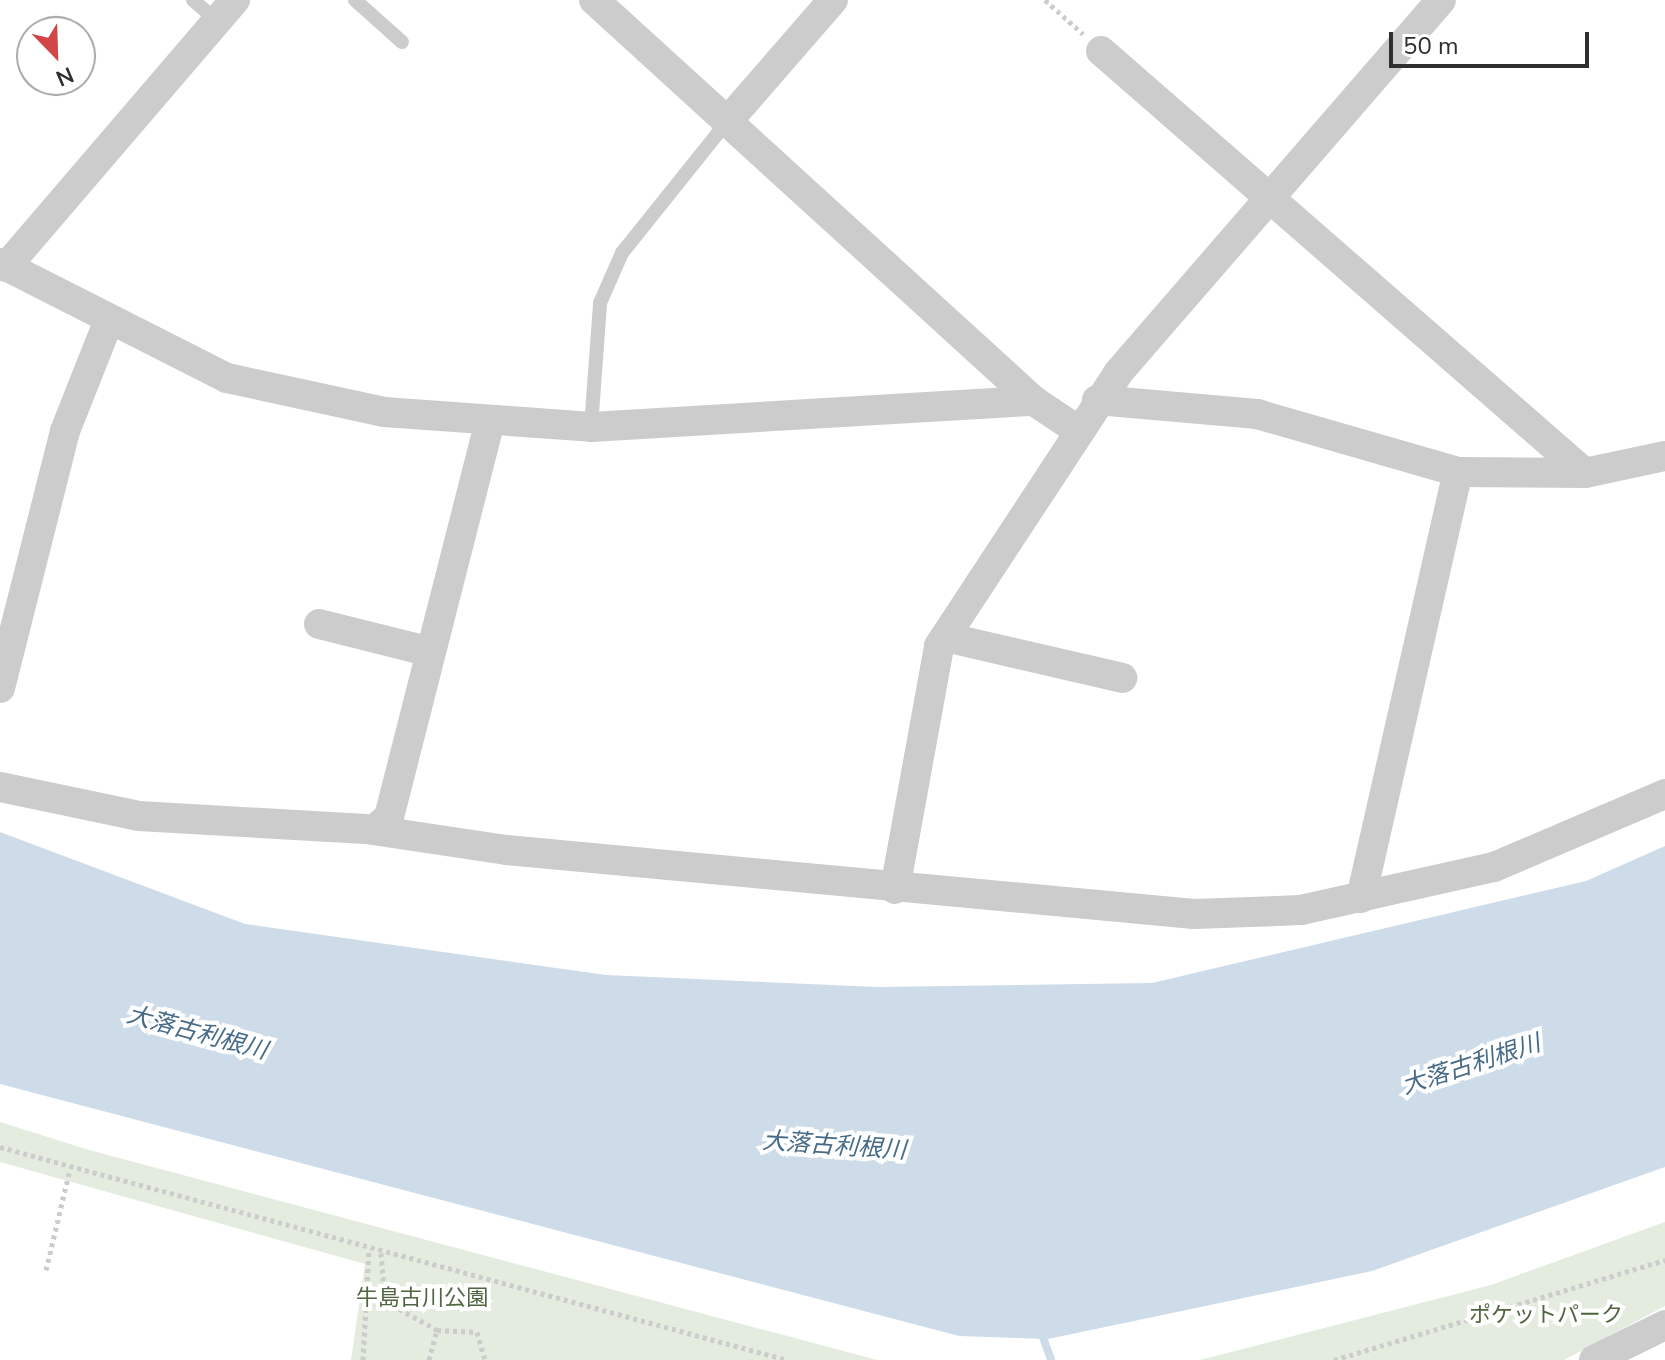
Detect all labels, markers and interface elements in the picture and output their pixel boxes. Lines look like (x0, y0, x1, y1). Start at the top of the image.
north arrow (16, 16, 96, 96)
scale bar (1393, 16, 1593, 66)
text: 50 m (1403, 30, 1459, 62)
text: N (51, 59, 78, 93)
water label: 大落古利根川 (124, 1000, 270, 1066)
water label: 大落古利根川 (1398, 1029, 1544, 1101)
water label: 大落古利根川 (761, 1127, 907, 1165)
park label: 牛島古川公園 (356, 1286, 488, 1312)
park label: ポケットパーク (1469, 1303, 1623, 1329)

